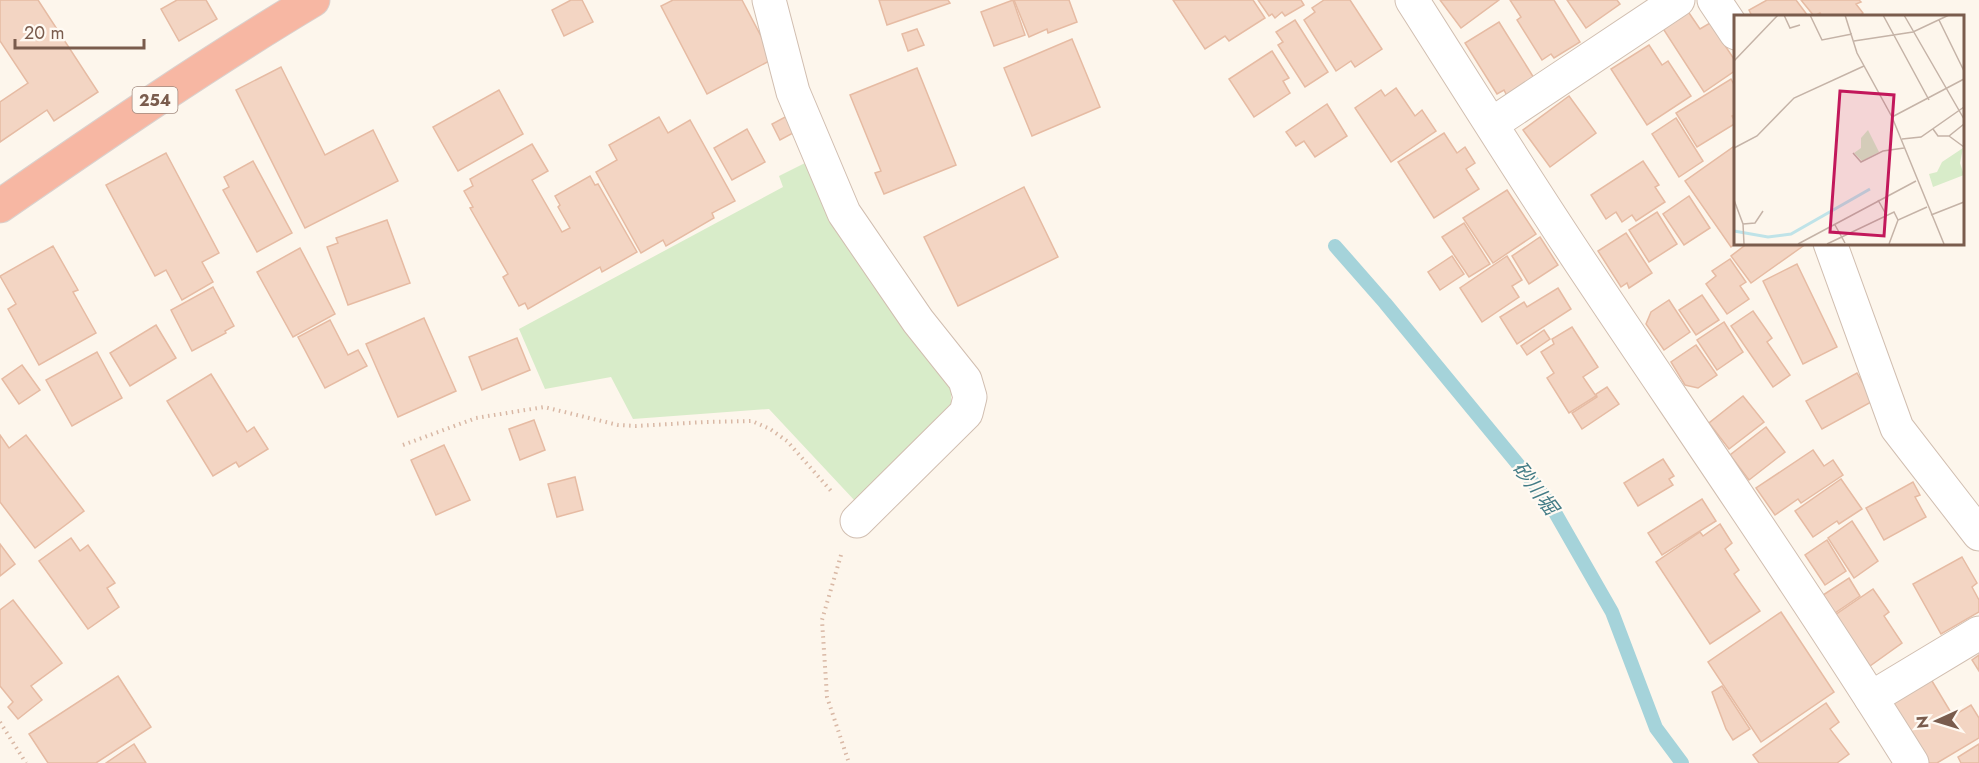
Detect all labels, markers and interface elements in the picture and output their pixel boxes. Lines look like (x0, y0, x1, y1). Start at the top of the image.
scale bar (15, 12, 144, 50)
inset map (1734, 15, 1964, 244)
text: 20 m (24, 20, 64, 46)
road number: 254 (132, 87, 178, 113)
water label: 砂川堀 (1505, 455, 1566, 523)
north arrow (1907, 691, 1967, 751)
text: N (1911, 715, 1934, 729)

